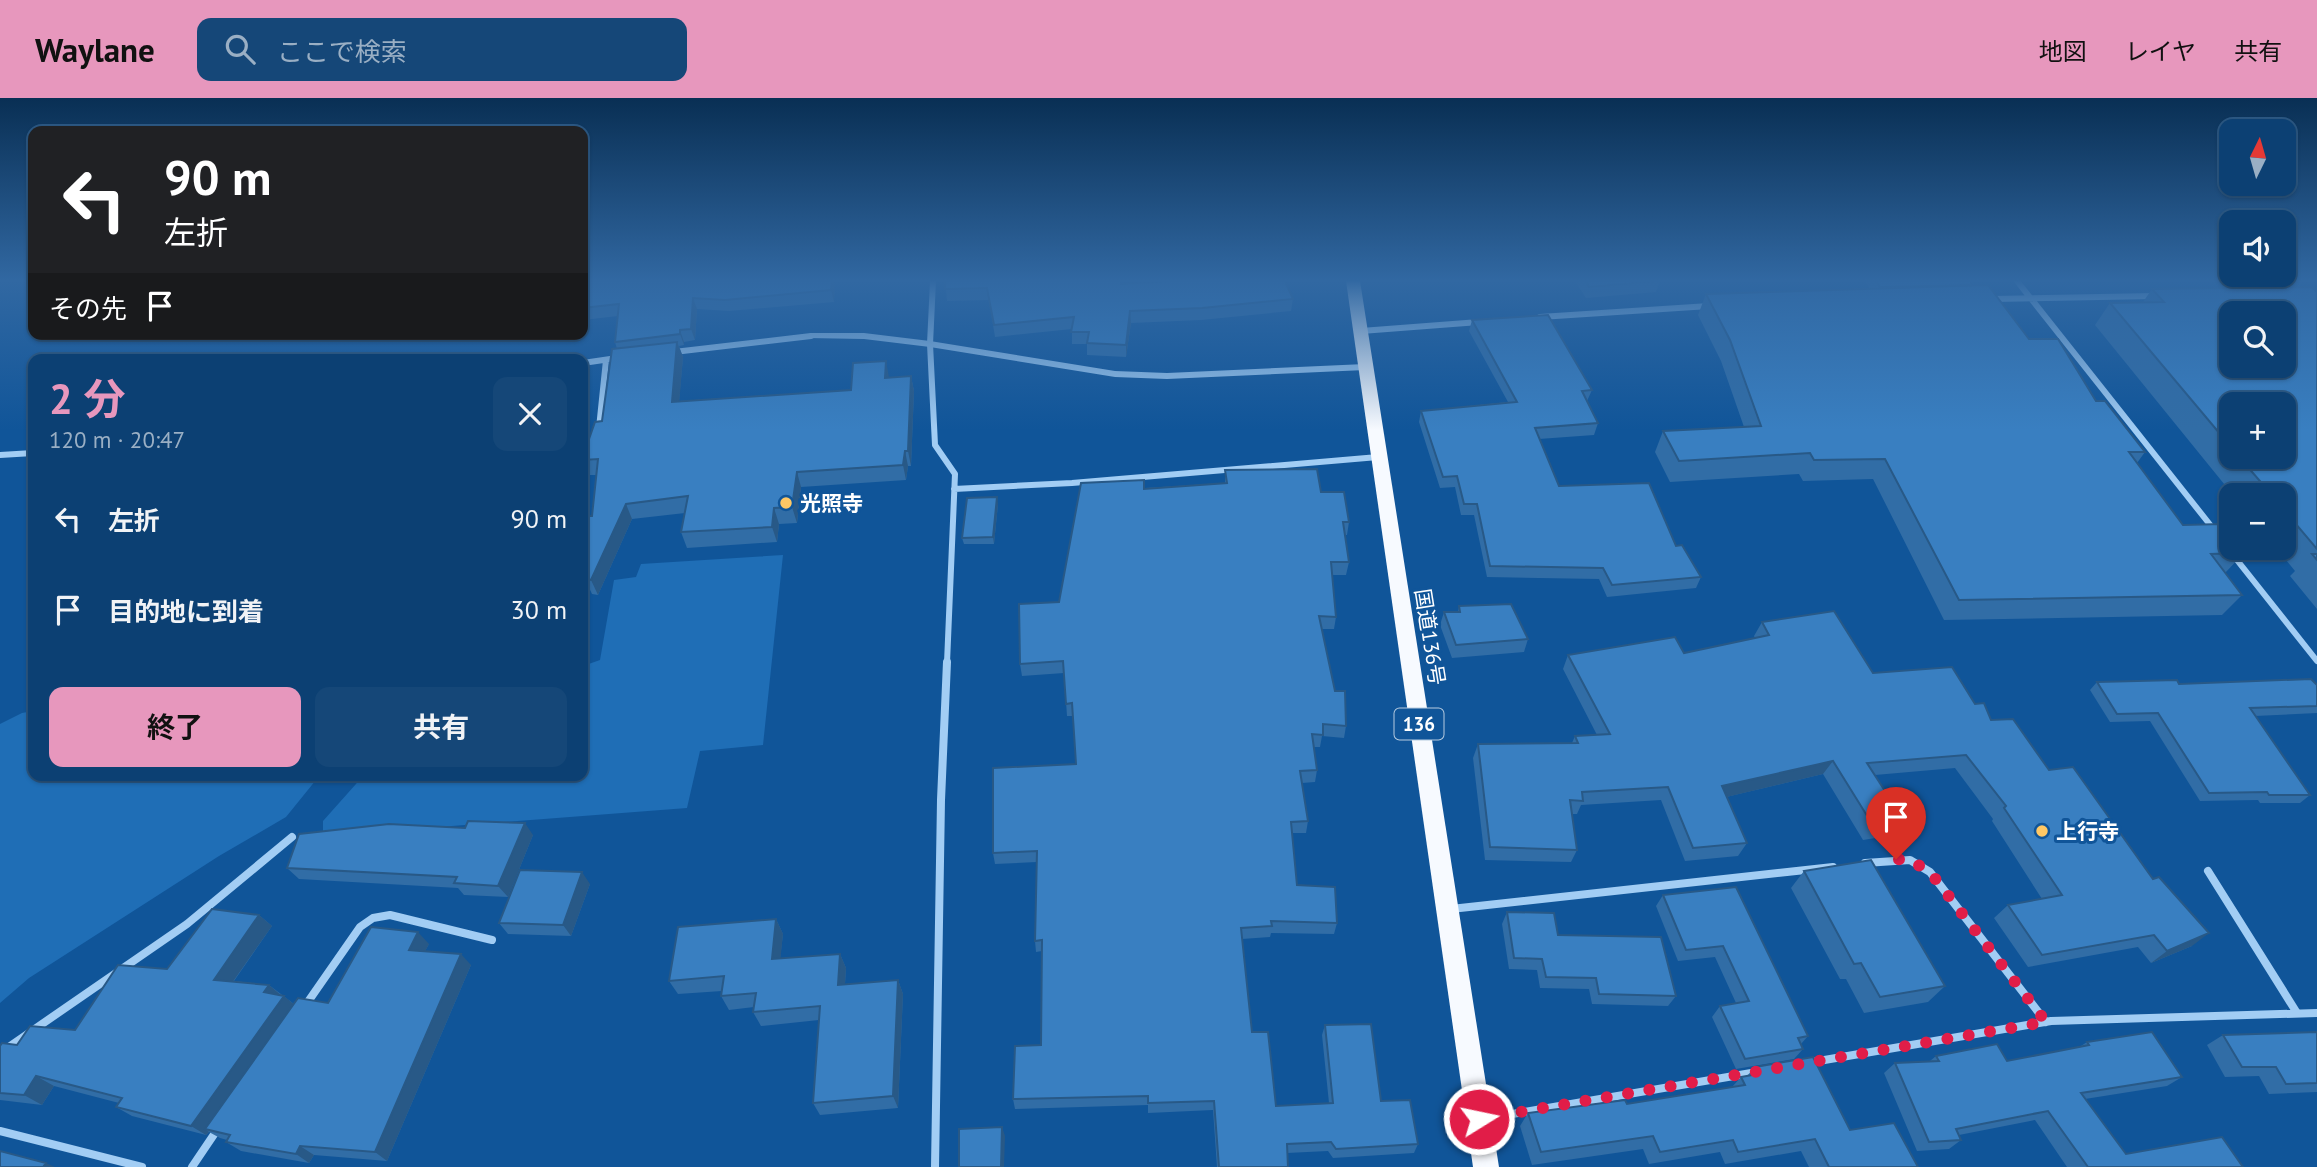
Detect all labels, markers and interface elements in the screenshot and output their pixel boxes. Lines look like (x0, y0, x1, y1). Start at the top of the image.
search box (197, 18, 687, 81)
text: Waylane (35, 28, 155, 71)
icon: search (221, 30, 259, 68)
text: ここで検索 (277, 35, 407, 68)
text: 地図 (2039, 36, 2087, 67)
text: レイヤ (2125, 36, 2196, 67)
text: 共有 (2234, 36, 2282, 67)
north arrow (2219, 119, 2296, 196)
map controls (2219, 119, 2296, 560)
text: 90 m (164, 145, 271, 209)
icon: left (49, 154, 140, 245)
button: sound (2219, 210, 2296, 287)
text: 左折 (164, 211, 228, 253)
icon: arrive (141, 287, 179, 325)
text: その先 (49, 292, 127, 325)
button: search (2219, 301, 2296, 378)
text: 2 分 (49, 371, 125, 426)
button: close (493, 377, 567, 451)
button: + (2219, 392, 2296, 469)
text: 120 m · 20:47 (49, 425, 185, 454)
button: − (2219, 483, 2296, 560)
place label: 光照寺 (800, 490, 863, 517)
marker: 光照寺 (778, 495, 794, 511)
icon: left (49, 500, 87, 538)
text: 90 m (511, 502, 567, 535)
text: 左折 (108, 504, 160, 537)
street label: 国道136号 (1409, 587, 1451, 687)
icon: arrive (49, 591, 87, 629)
text: 30 m (511, 593, 567, 626)
text: 目的地に到着 (108, 595, 264, 628)
button: 終了 (49, 687, 301, 767)
button: 共有 (315, 687, 567, 767)
road number: 136 (1394, 708, 1444, 740)
pin (1866, 787, 1926, 859)
icon: arrive (1877, 798, 1915, 836)
place label: 上行寺 (2056, 818, 2119, 845)
marker: 上行寺 (2034, 823, 2050, 839)
position arrow (1442, 1082, 1516, 1156)

